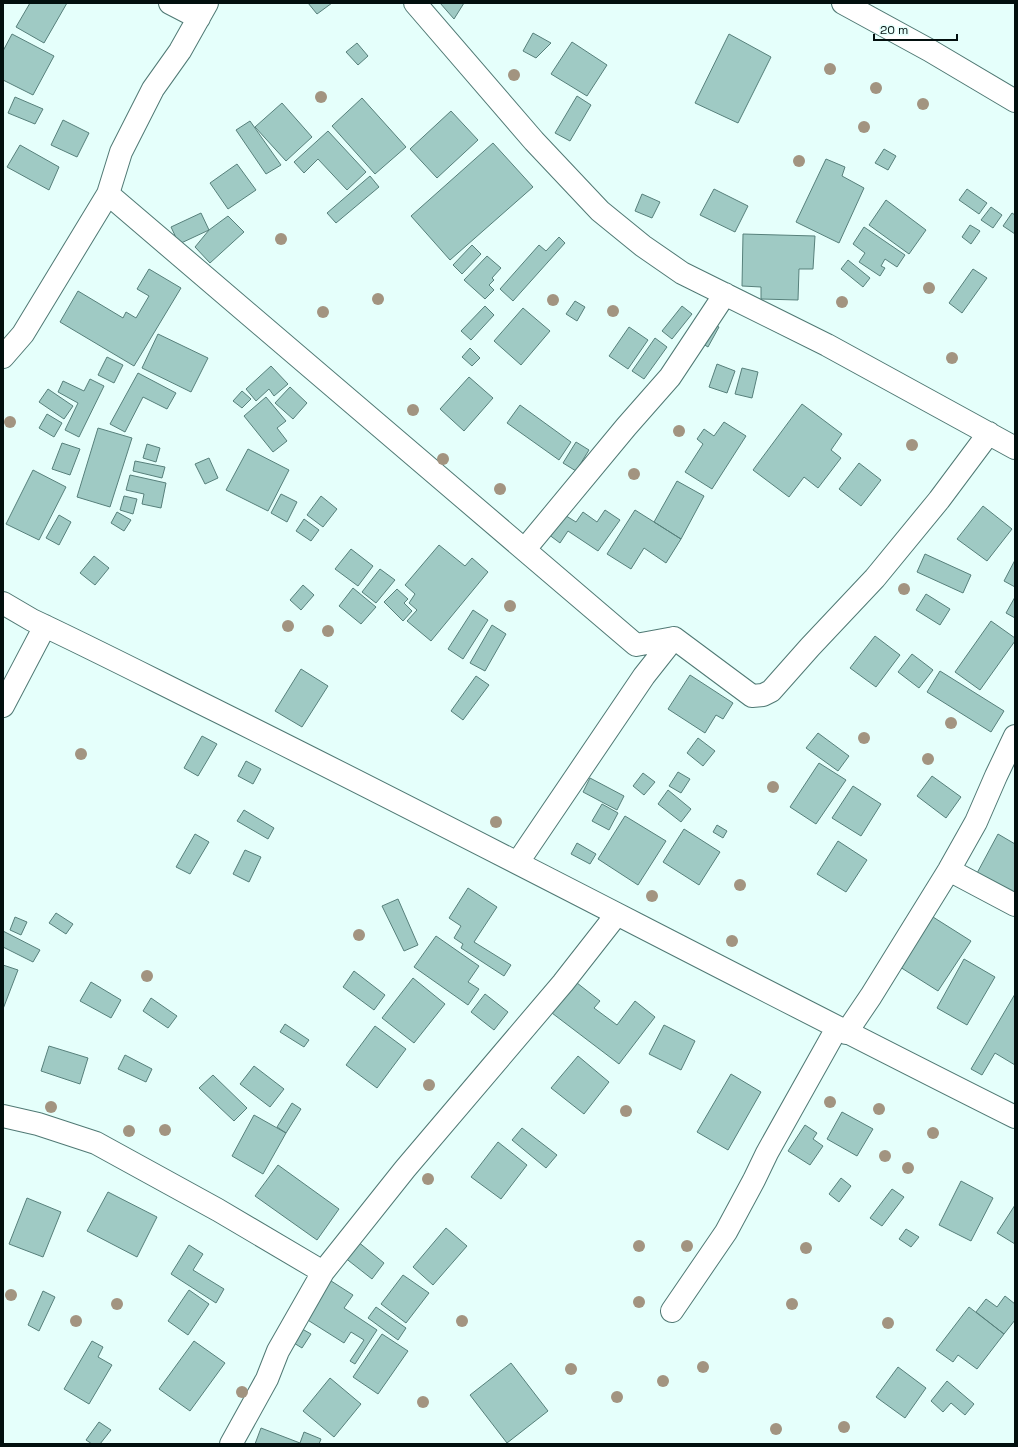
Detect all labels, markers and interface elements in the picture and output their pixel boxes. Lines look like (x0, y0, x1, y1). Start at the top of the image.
scale bar (874, 16, 957, 42)
text: 20 m (880, 22, 908, 38)

